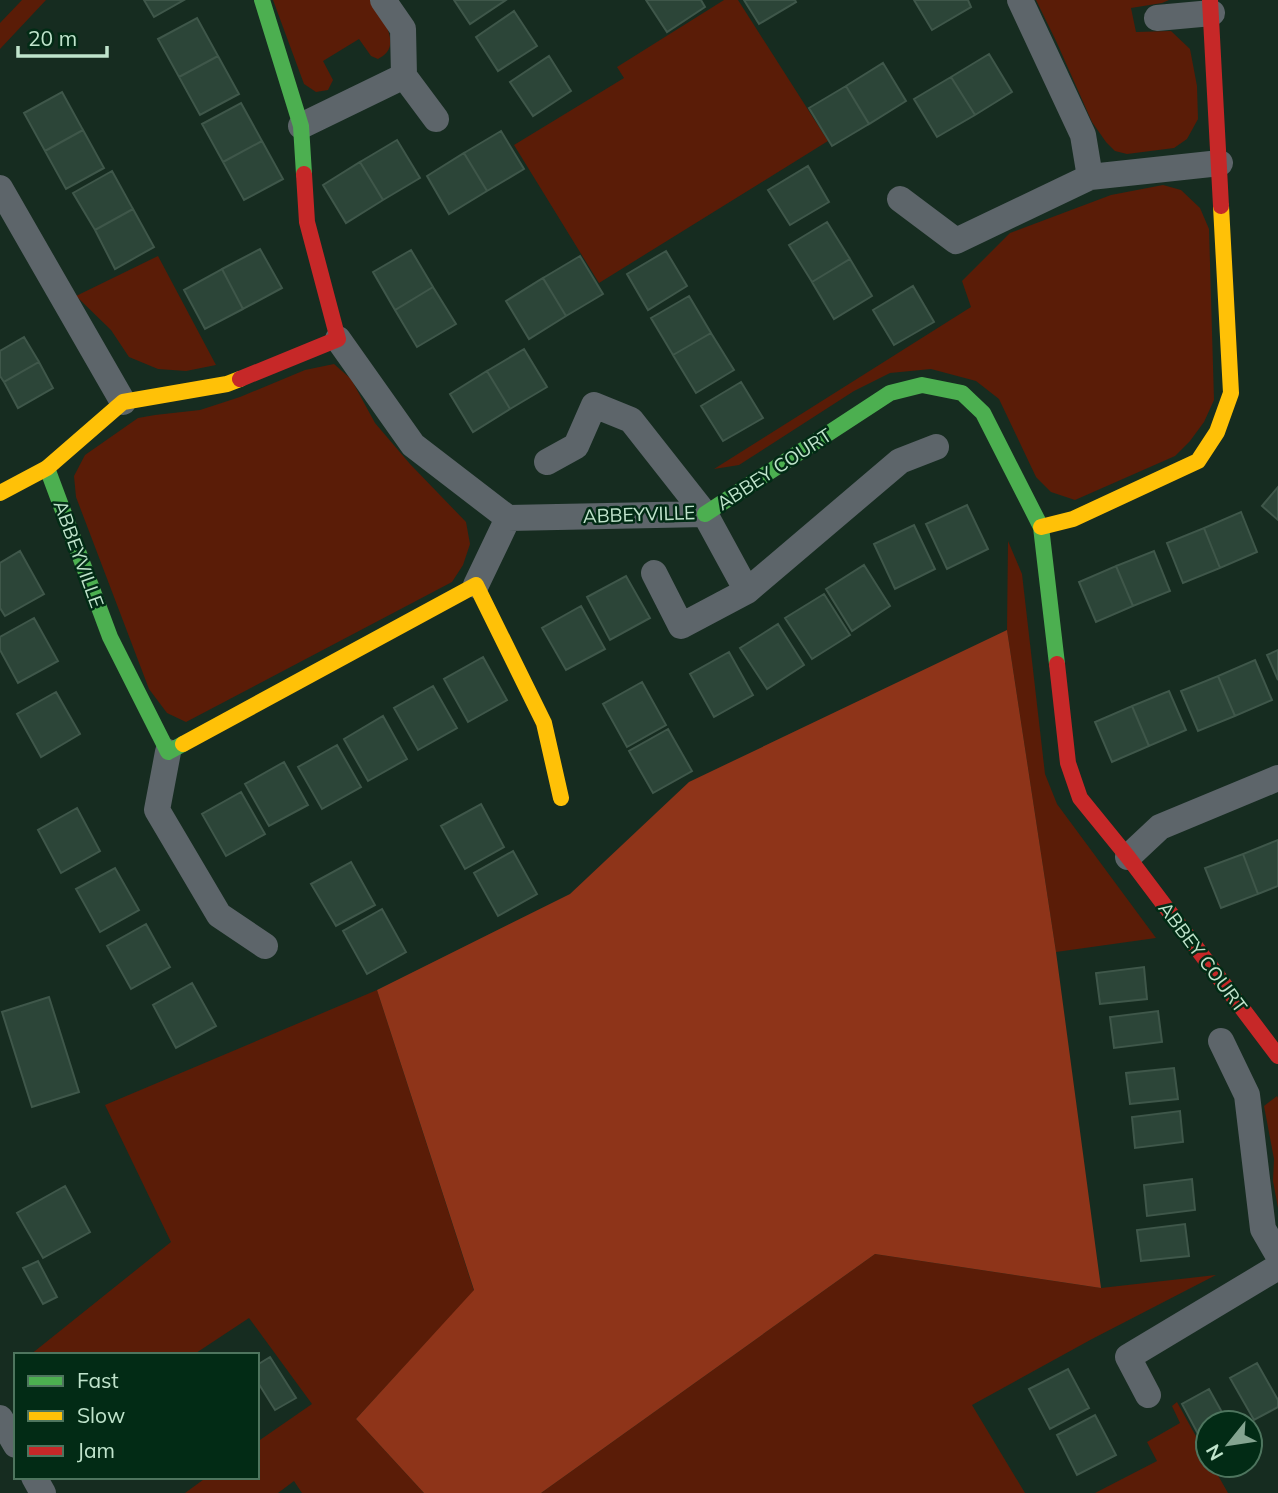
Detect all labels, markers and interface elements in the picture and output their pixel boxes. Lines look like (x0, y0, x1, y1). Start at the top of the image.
scale bar (18, 14, 107, 58)
text: 20 m (28, 25, 77, 51)
street label: ABBEY COURT (712, 423, 837, 515)
street label: ABBEYVILLE (48, 497, 110, 611)
street label: ABBEYVILLE (582, 500, 696, 528)
street label: ABBEY COURT (1153, 897, 1253, 1018)
legend (14, 1353, 259, 1479)
text: Fast (77, 1367, 119, 1393)
text: Slow (77, 1402, 125, 1428)
north arrow (1194, 1409, 1264, 1479)
text: Jam (77, 1437, 115, 1463)
text: N (1200, 1440, 1228, 1465)

